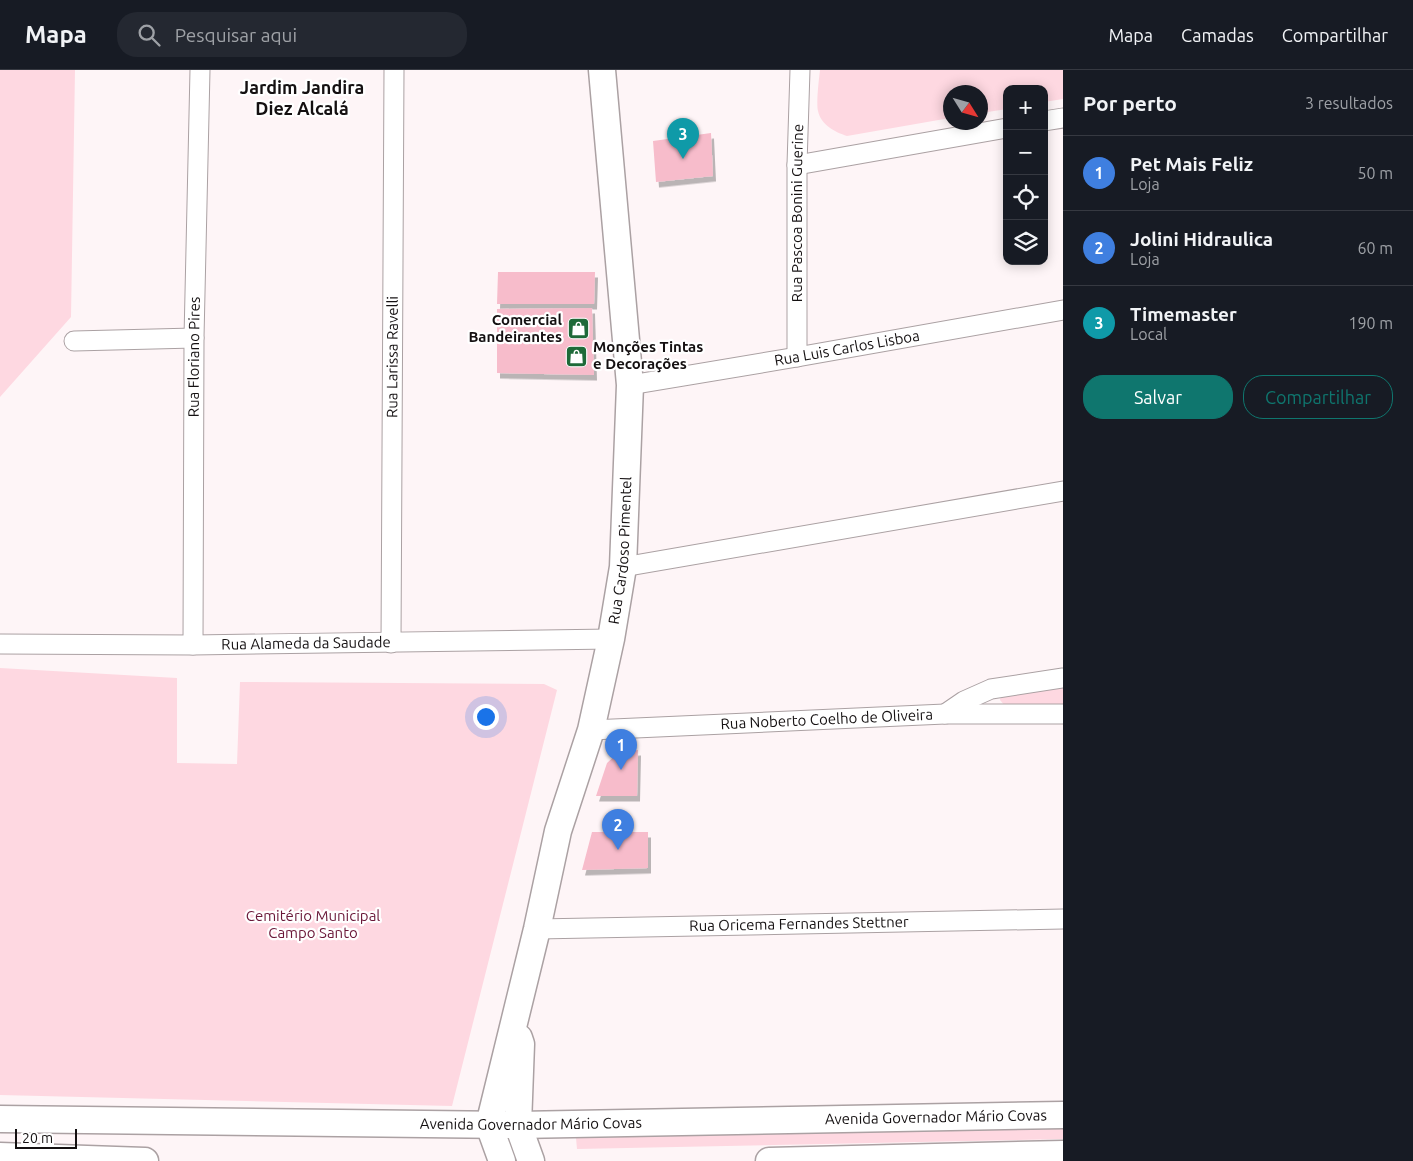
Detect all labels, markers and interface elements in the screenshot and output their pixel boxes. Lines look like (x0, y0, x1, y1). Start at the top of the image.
search box (117, 12, 467, 57)
text: Mapa (25, 21, 87, 48)
icon: search (135, 21, 163, 49)
text: Pesquisar aqui (175, 24, 297, 46)
text: Mapa (1108, 25, 1153, 45)
text: Camadas (1181, 25, 1254, 45)
text: Compartilhar (1282, 25, 1388, 45)
district label: Jardim Jandira Diez Alcalá (240, 77, 364, 118)
north arrow (943, 85, 988, 130)
map controls (1003, 85, 1048, 265)
button: + (1003, 85, 1048, 130)
text: Por perto (1083, 91, 1177, 115)
text: 3 resultados (1305, 94, 1393, 112)
pin: 3 (667, 118, 699, 159)
street label: Rua Pascoa Bonini Guerine (788, 124, 806, 302)
button: − (1003, 130, 1048, 175)
text: Pet Mais Feliz (1130, 153, 1253, 175)
text: 1 (1094, 164, 1104, 182)
text: 50 m (1357, 164, 1393, 182)
button: locate (1003, 175, 1048, 220)
text: Loja (1130, 175, 1160, 193)
button: layers (1003, 220, 1048, 265)
text: Jolini Hidraulica (1130, 228, 1273, 250)
text: 2 (1094, 239, 1104, 257)
text: 60 m (1357, 239, 1393, 257)
text: Loja (1130, 250, 1160, 268)
street label: Rua Floriano Pires (185, 296, 203, 417)
street label: Rua Larissa Ravelli (383, 296, 401, 418)
text: Timemaster (1130, 303, 1237, 325)
place label: Comercial Bandeirantes (468, 311, 562, 345)
text: 3 (1094, 314, 1104, 332)
text: 190 m (1348, 314, 1393, 332)
shop icon: Comercial Bandeirantes (566, 317, 590, 341)
text: Local (1130, 325, 1167, 343)
street label: Rua Luis Carlos Lisboa (773, 327, 921, 369)
place label: Monções Tintas e Decorações (593, 338, 703, 373)
shop icon: Monções Tintas e Decorações (565, 344, 589, 368)
button: Salvar (1083, 375, 1233, 419)
button: Compartilhar (1243, 375, 1393, 419)
street label: Rua Cardoso Pimentel (605, 476, 634, 626)
street label: Rua Alameda da Saudade (221, 633, 391, 653)
your location (473, 704, 499, 730)
street label: Rua Noberto Coelho de Oliveira (720, 706, 933, 732)
pin: 1 (605, 729, 637, 770)
pin: 2 (602, 809, 634, 850)
park label: Cemitério Municipal Campo Santo (246, 907, 380, 941)
street label: Rua Oricema Fernandes Stettner (689, 913, 909, 934)
street label: Avenida Governador Mário Covas (825, 1106, 1047, 1127)
street label: Avenida Governador Mário Covas (420, 1114, 642, 1133)
scale bar (15, 1126, 78, 1149)
text: 20 m (22, 1130, 53, 1146)

